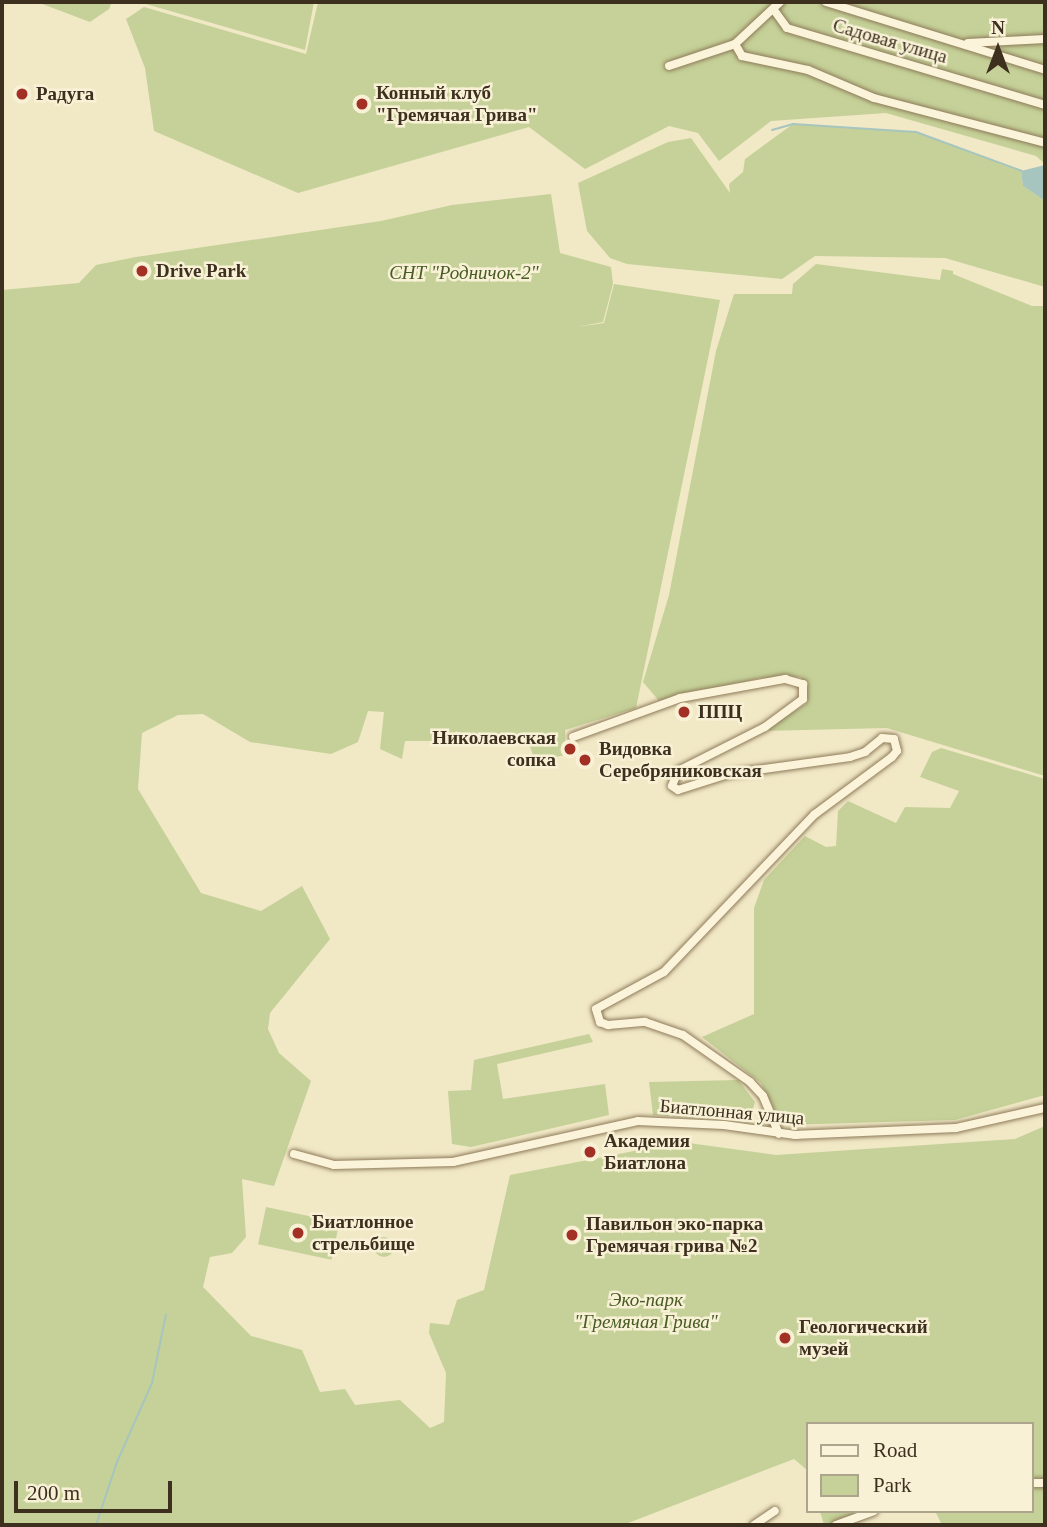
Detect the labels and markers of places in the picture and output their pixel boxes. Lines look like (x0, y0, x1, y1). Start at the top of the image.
place label: Конный клуб "Гремячая Грива" (376, 82, 538, 126)
place label: Радуга (36, 83, 94, 105)
marker: Радуга (14, 86, 30, 102)
marker: Конный клуб "Гремячая Грива" (354, 96, 370, 112)
place label: Drive Park (156, 260, 246, 282)
marker: Drive Park (134, 263, 150, 279)
place label: ППЦ (698, 701, 742, 723)
marker: ППЦ (676, 704, 692, 720)
place label: Николаевская сопка (432, 727, 556, 771)
place label: Видовка Серебряниковская (599, 738, 762, 782)
marker: Николаевская сопка (562, 741, 578, 757)
marker: Видовка Серебряниковская (577, 752, 593, 768)
place label: Академия Биатлона (604, 1130, 690, 1174)
marker: Академия Биатлона (582, 1144, 598, 1160)
place label: Биатлонное стрельбище (312, 1211, 415, 1255)
place label: Павильон эко-парка Гремячая грива №2 (586, 1213, 763, 1257)
marker: Биатлонное стрельбище (290, 1225, 306, 1241)
marker: Павильон эко-парка Гремячая грива №2 (564, 1227, 580, 1243)
place label: Геологический музей (799, 1316, 928, 1360)
marker: Геологический музей (777, 1330, 793, 1346)

